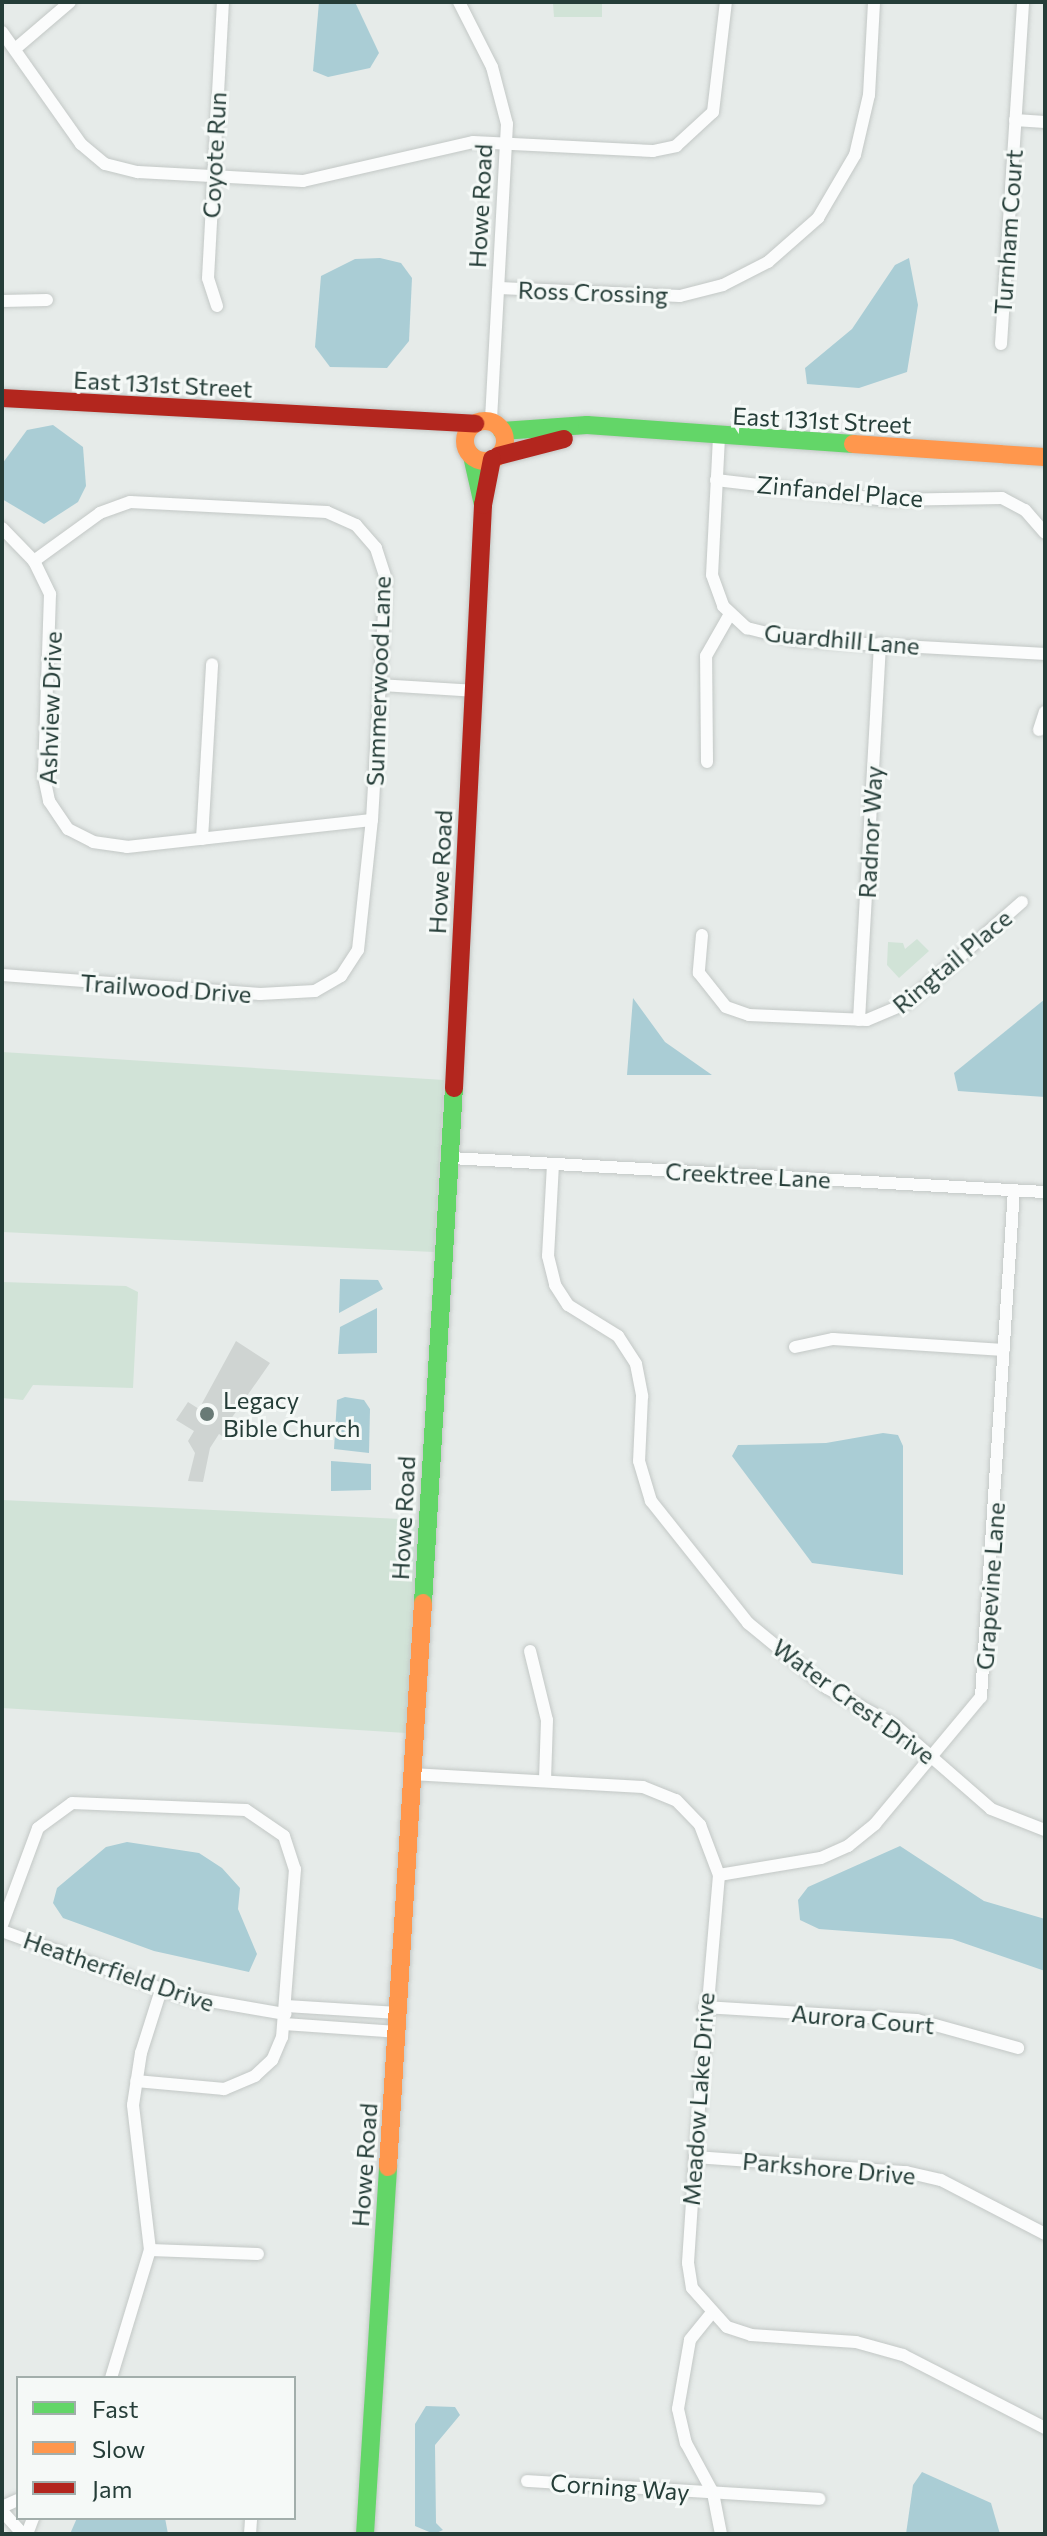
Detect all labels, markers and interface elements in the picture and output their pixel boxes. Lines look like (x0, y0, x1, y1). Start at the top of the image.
street label: Coyote Run (196, 91, 232, 219)
street label: Howe Road (462, 143, 498, 269)
street label: Turnham Court (988, 148, 1028, 316)
street label: Ross Crossing (517, 275, 669, 309)
street label: East 131st Street (73, 365, 253, 403)
street label: East 131st Street (732, 401, 912, 439)
street label: Zinfandel Place (756, 469, 924, 513)
street label: Summerwood Lane (360, 575, 396, 787)
street label: Guardhill Lane (763, 618, 921, 660)
street label: Ashview Drive (33, 631, 67, 785)
street label: Radnor Way (852, 765, 888, 899)
street label: Howe Road (422, 809, 458, 935)
street label: Ringtail Place (887, 903, 1017, 1019)
street label: Trailwood Drive (79, 968, 253, 1008)
street label: Creektree Lane (665, 1156, 831, 1194)
place label: Legacy Bible Church (223, 1386, 361, 1442)
marker: Legacy Bible Church (198, 1405, 216, 1423)
street label: Howe Road (385, 1455, 421, 1581)
street label: Grapevine Lane (970, 1501, 1010, 1671)
street label: Water Crest Drive (767, 1632, 941, 1770)
street label: Heatherfield Drive (20, 1925, 218, 2017)
street label: Meadow Lake Drive (676, 1991, 720, 2207)
street label: Aurora Court (790, 1998, 936, 2040)
street label: Howe Road (345, 2102, 383, 2228)
street label: Parkshore Drive (741, 2146, 917, 2190)
legend (16, 2376, 296, 2520)
text: Fast (92, 2394, 139, 2423)
text: Slow (92, 2434, 145, 2463)
street label: Corning Way (549, 2468, 691, 2506)
text: Jam (92, 2474, 132, 2503)

